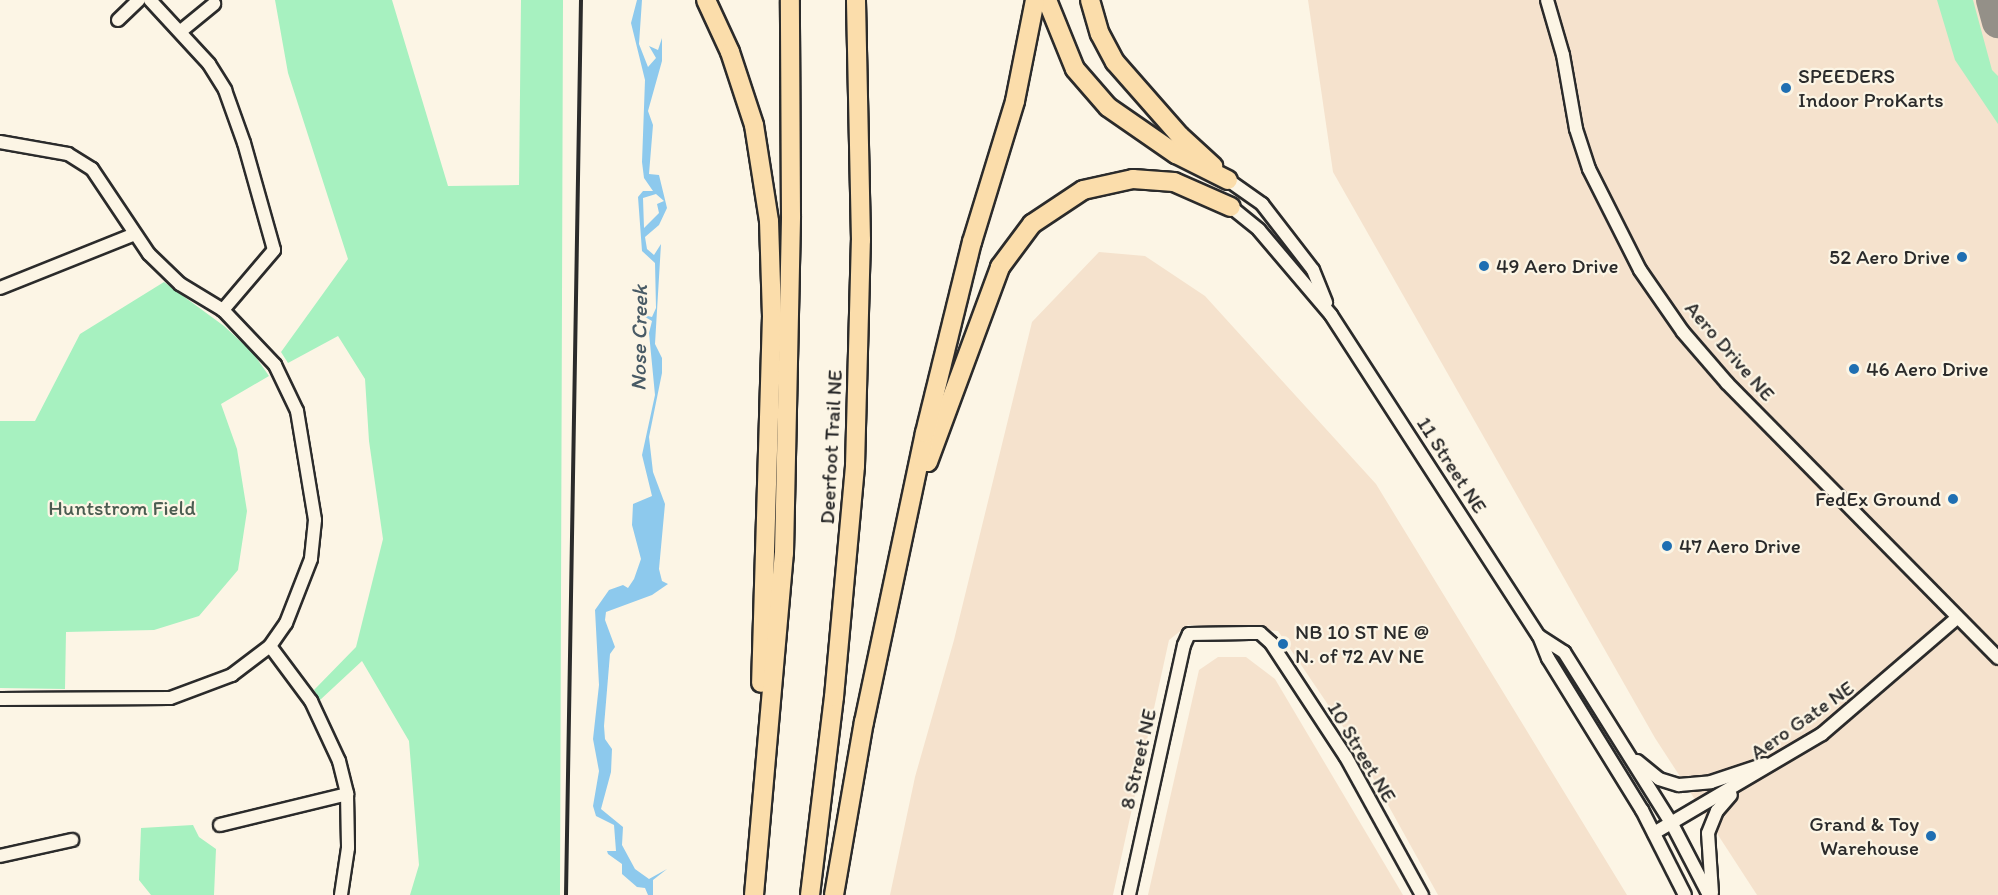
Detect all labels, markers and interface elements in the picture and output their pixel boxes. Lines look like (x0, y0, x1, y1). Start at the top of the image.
place label: SPEEDERS Indoor ProKarts (1798, 63, 1943, 113)
marker: SPEEDERS Indoor ProKarts (1779, 81, 1793, 95)
place label: 52 Aero Drive (1829, 244, 1950, 270)
marker: 52 Aero Drive (1955, 250, 1969, 264)
place label: 49 Aero Drive (1496, 253, 1619, 279)
marker: 49 Aero Drive (1477, 259, 1491, 273)
water label: Nose Creek (625, 285, 653, 391)
street label: Aero Drive NE (1679, 296, 1781, 406)
place label: 46 Aero Drive (1866, 356, 1989, 382)
marker: 46 Aero Drive (1847, 362, 1861, 376)
street label: Deerfoot Trail NE (814, 369, 848, 525)
street label: 11 Street NE (1411, 412, 1493, 518)
place label: FedEx Ground (1815, 486, 1941, 512)
marker: FedEx Ground (1946, 492, 1960, 506)
park label: Huntstrom Field (48, 495, 196, 521)
place label: 47 Aero Drive (1679, 533, 1801, 559)
marker: 47 Aero Drive (1660, 539, 1674, 553)
place label: NB 10 ST NE @ N. of 72 AV NE (1295, 619, 1429, 669)
marker: NB 10 ST NE @ N. of 72 AV NE (1276, 637, 1290, 651)
street label: Aero Gate NE (1745, 675, 1859, 765)
street label: 10 Street NE (1322, 697, 1402, 807)
street label: 8 Street NE (1114, 706, 1162, 812)
place label: Grand & Toy Warehouse (1809, 811, 1919, 861)
marker: Grand & Toy Warehouse (1924, 829, 1938, 843)

